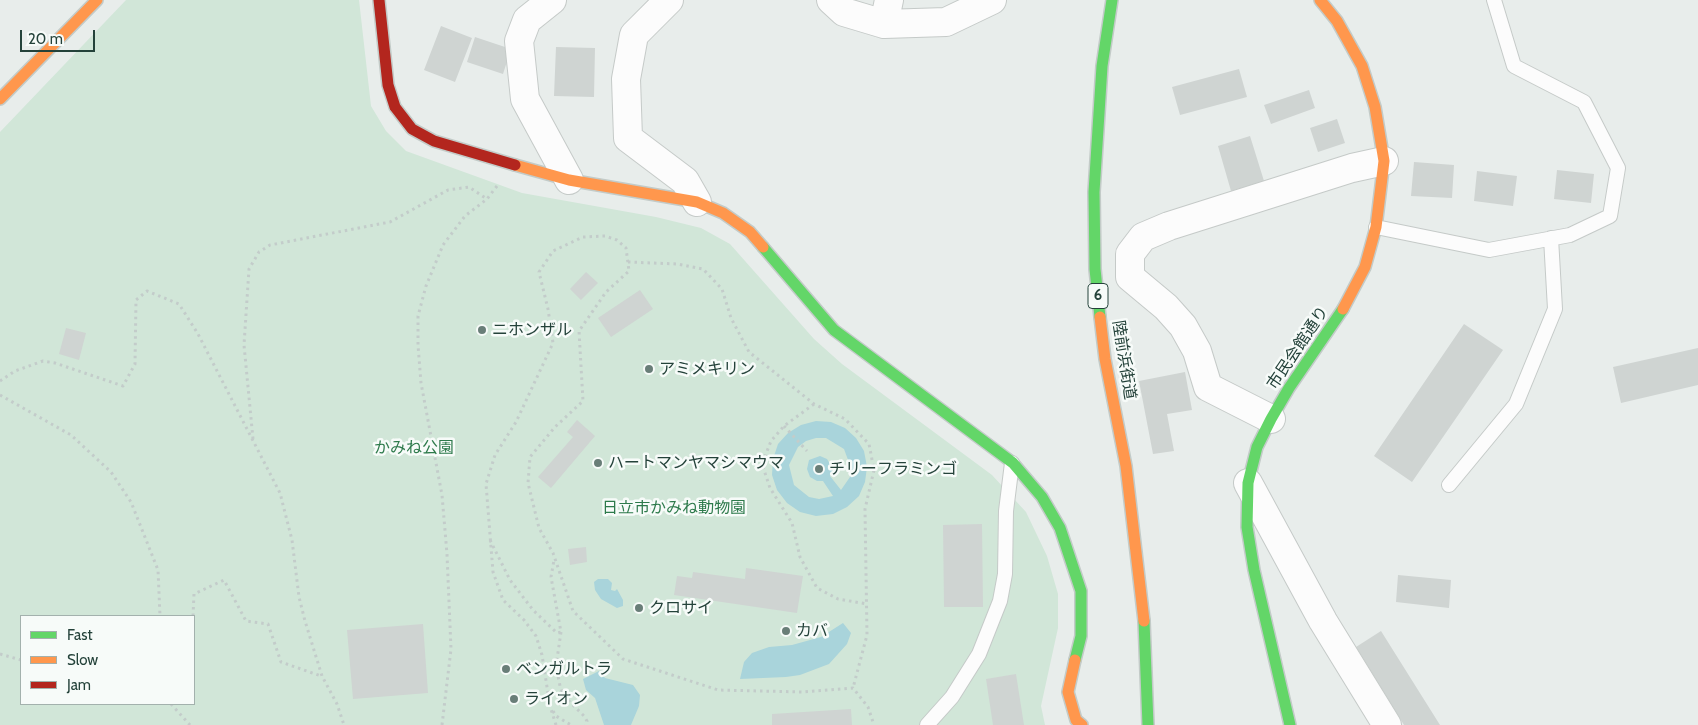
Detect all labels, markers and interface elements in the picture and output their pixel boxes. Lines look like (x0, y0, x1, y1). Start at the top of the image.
scale bar (22, 20, 98, 52)
text: 20 m (28, 30, 63, 48)
road number: 6 (1088, 284, 1108, 308)
street label: 市民会館通り (1263, 303, 1333, 393)
street label: 陸前浜街道 (1108, 319, 1140, 401)
place label: ニホンザル (492, 320, 572, 340)
marker: ニホンザル (476, 324, 488, 336)
place label: アミメキリン (659, 359, 755, 379)
marker: アミメキリン (643, 363, 655, 375)
park label: かみね公園 (374, 438, 454, 458)
place label: ハートマンヤマシマウマ (608, 453, 784, 473)
marker: ハートマンヤマシマウマ (592, 457, 604, 469)
place label: チリーフラミンゴ (829, 459, 957, 479)
marker: チリーフラミンゴ (813, 463, 825, 475)
park label: 日立市かみね動物園 (602, 498, 746, 518)
place label: クロサイ (649, 598, 713, 618)
marker: クロサイ (633, 602, 645, 614)
legend (20, 615, 195, 705)
place label: カバ (796, 621, 828, 641)
marker: カバ (780, 625, 792, 637)
text: Fast (67, 626, 92, 644)
text: Slow (67, 651, 98, 669)
place label: ベンガルトラ (516, 659, 612, 679)
marker: ベンガルトラ (500, 663, 512, 675)
text: Jam (67, 676, 91, 694)
place label: ライオン (524, 689, 588, 709)
marker: ライオン (508, 693, 520, 705)

